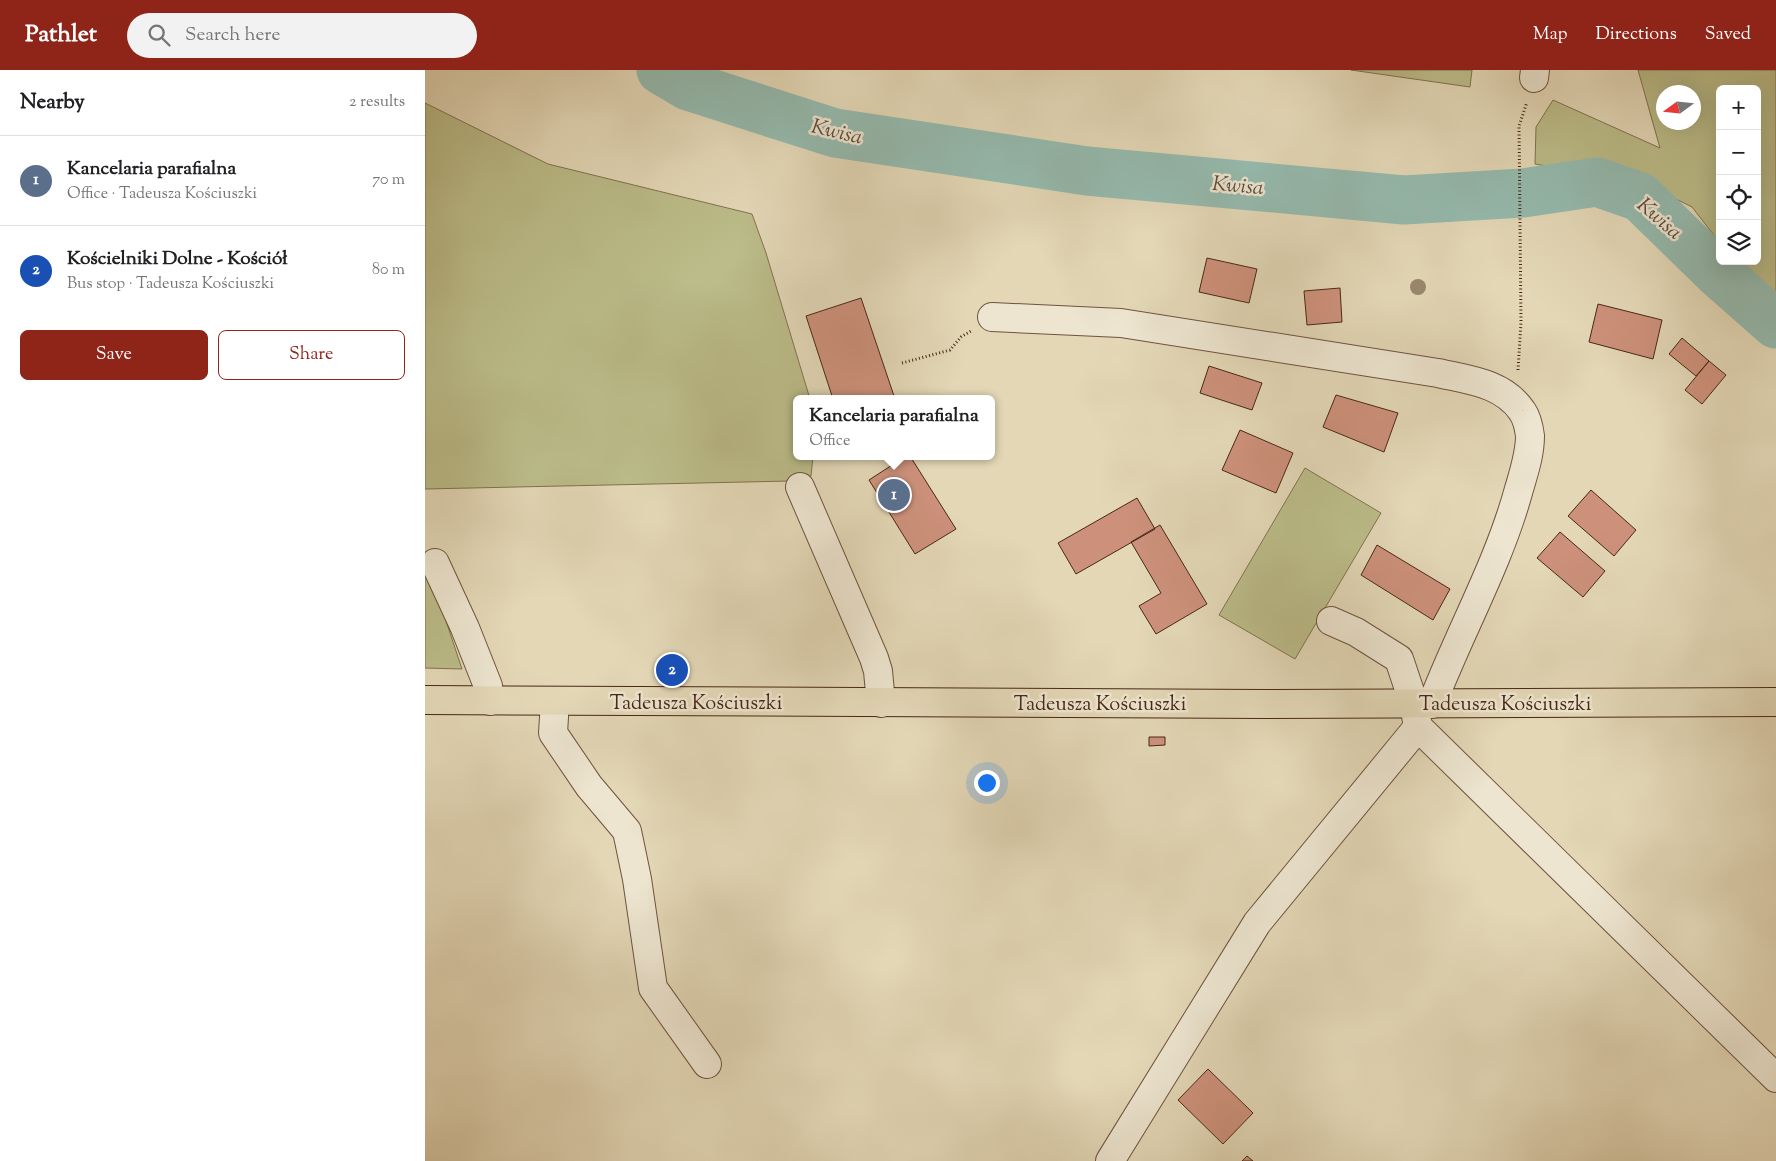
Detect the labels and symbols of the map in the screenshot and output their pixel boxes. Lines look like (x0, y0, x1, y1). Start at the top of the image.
north arrow (1656, 85, 1701, 130)
water label: Kwisa (808, 113, 865, 153)
water label: Kwisa (1211, 170, 1265, 204)
water label: Kwisa (1629, 191, 1688, 248)
pin: 1 (878, 476, 910, 514)
pin: 2 (656, 651, 688, 689)
street label: Tadeusza Kościuszki (610, 690, 783, 719)
street label: Tadeusza Kościuszki (1014, 691, 1187, 720)
street label: Tadeusza Kościuszki (1419, 691, 1592, 720)
your location (974, 770, 1000, 796)

